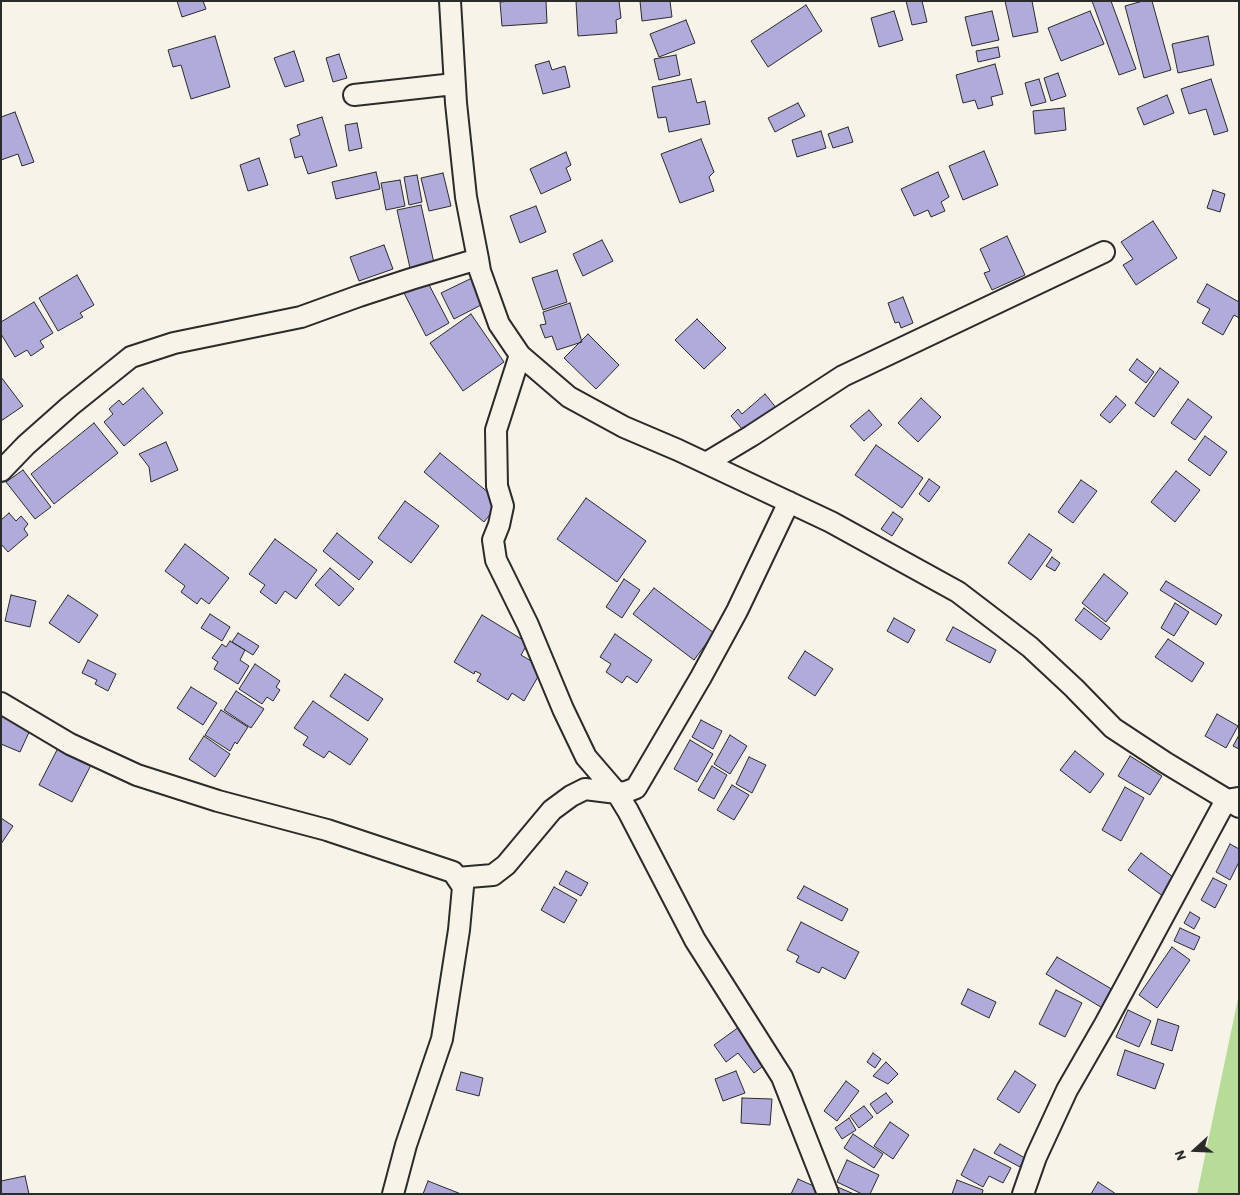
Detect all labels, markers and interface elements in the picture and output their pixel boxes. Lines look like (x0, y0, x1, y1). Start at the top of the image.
north arrow (1170, 1125, 1220, 1175)
text: N (1171, 1148, 1190, 1163)

